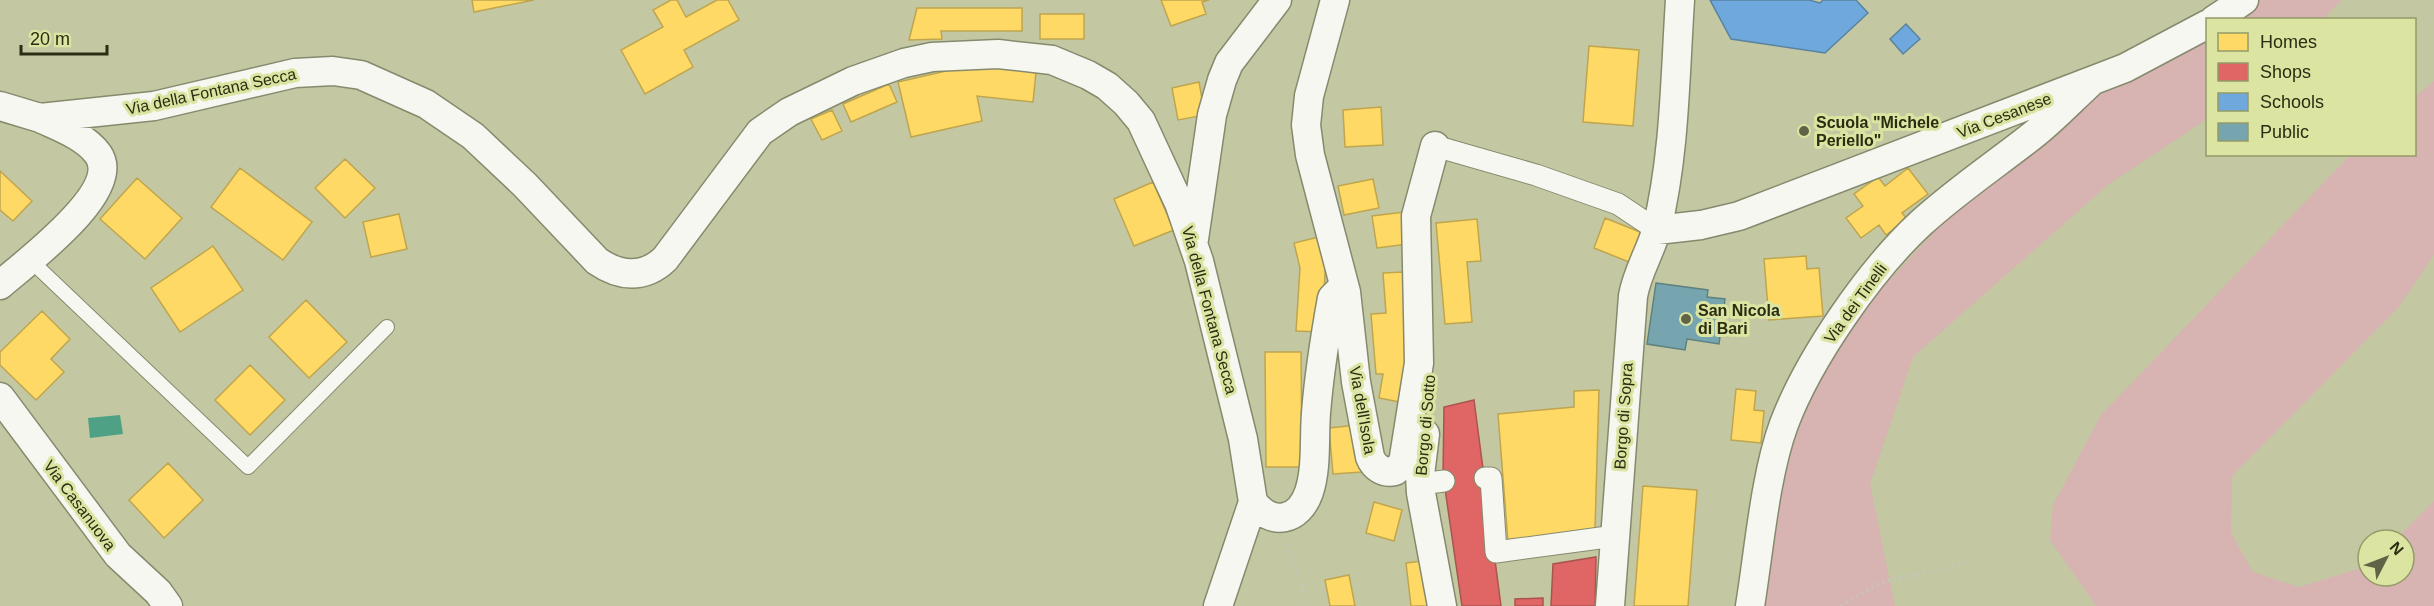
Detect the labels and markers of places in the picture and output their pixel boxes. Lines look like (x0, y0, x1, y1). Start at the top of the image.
place label: Scuola "Michele Periello" (1816, 114, 1939, 149)
marker: Scuola "Michele Periello" (1797, 124, 1811, 138)
place label: San Nicola di Bari (1698, 302, 1780, 337)
marker: San Nicola di Bari (1679, 312, 1693, 326)

